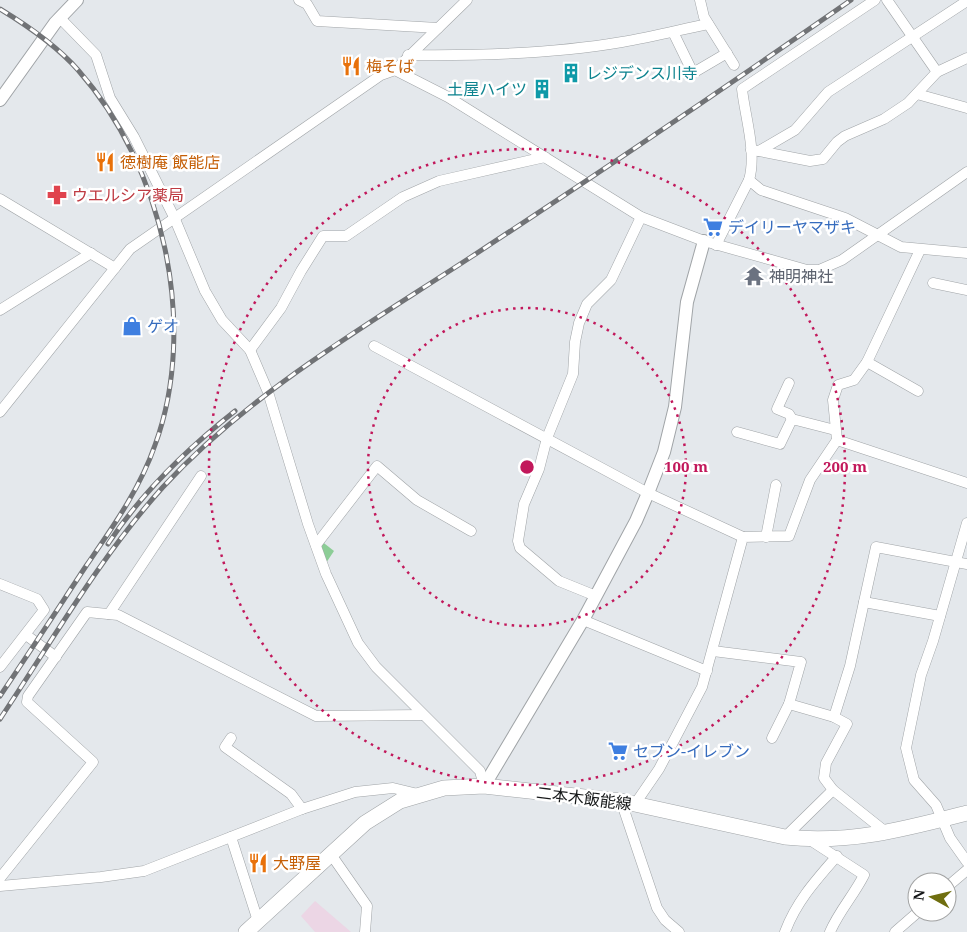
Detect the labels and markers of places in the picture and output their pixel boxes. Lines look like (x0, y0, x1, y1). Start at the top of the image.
restaurant icon: 梅そば (340, 55, 362, 77)
place label: 梅そば (366, 55, 414, 77)
building icon: レジデンス川寺 (560, 62, 582, 84)
place label: レジデンス川寺 (586, 62, 698, 84)
place label: 土屋ハイツ (447, 78, 527, 100)
building icon: 土屋ハイツ (531, 78, 553, 100)
restaurant icon: 徳樹庵 飯能店 (94, 151, 116, 173)
place label: 徳樹庵 飯能店 (120, 151, 220, 173)
pharmacy icon: ウエルシア薬局 (46, 184, 68, 206)
place label: ウエルシア薬局 (72, 184, 184, 206)
supermarket icon: デイリーヤマザキ (702, 216, 724, 238)
place label: デイリーヤマザキ (728, 216, 856, 238)
temple icon: 神明神社 (743, 265, 765, 287)
place label: 神明神社 (769, 265, 833, 287)
shop icon: ゲオ (121, 315, 143, 337)
place label: ゲオ (147, 315, 179, 337)
centre of rings (518, 458, 536, 476)
supermarket icon: セブン-イレブン (607, 740, 629, 762)
place label: セブン-イレブン (633, 740, 750, 762)
restaurant icon: 大野屋 (247, 852, 269, 874)
place label: 大野屋 (273, 852, 321, 874)

